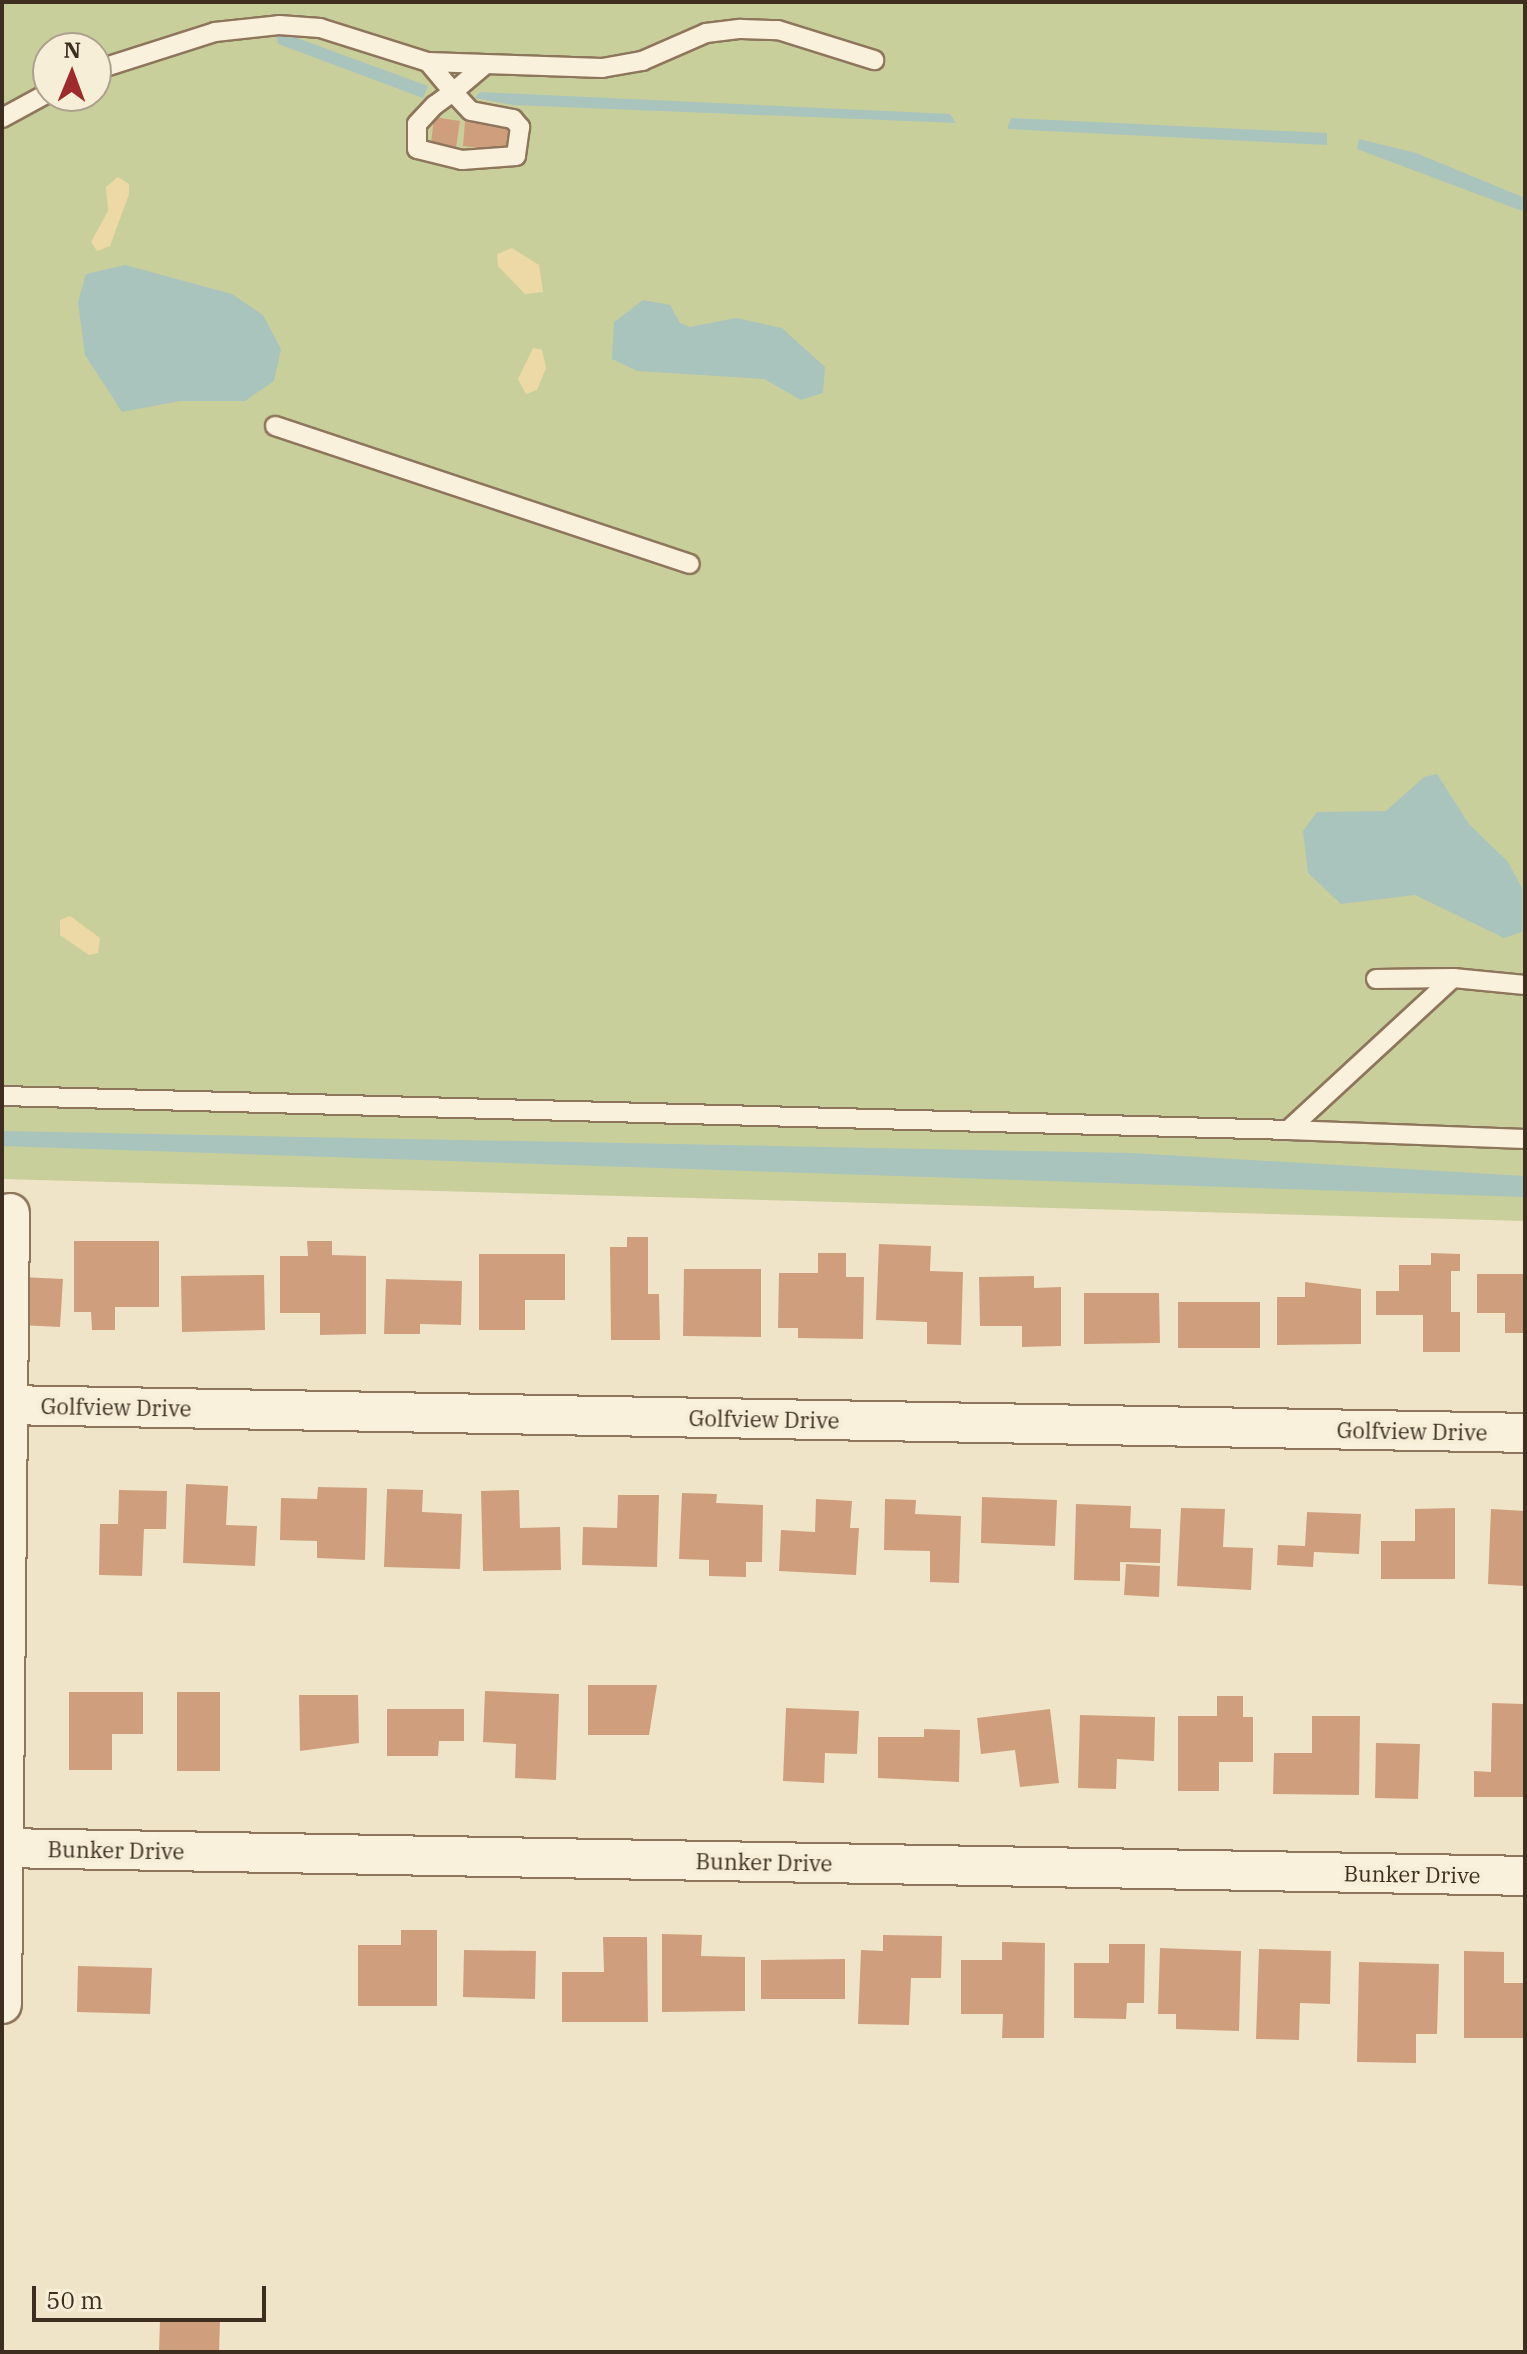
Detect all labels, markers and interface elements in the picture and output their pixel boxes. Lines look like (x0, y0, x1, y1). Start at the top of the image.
north arrow (32, 32, 112, 112)
text: N (63, 35, 81, 64)
street label: Golfview Drive (40, 1392, 192, 1422)
street label: Golfview Drive (688, 1404, 840, 1434)
street label: Golfview Drive (1336, 1416, 1488, 1446)
street label: Bunker Drive (47, 1836, 185, 1864)
street label: Bunker Drive (695, 1848, 833, 1876)
street label: Bunker Drive (1343, 1860, 1481, 1888)
scale bar (36, 2270, 270, 2320)
text: 50 m (46, 2284, 103, 2316)

